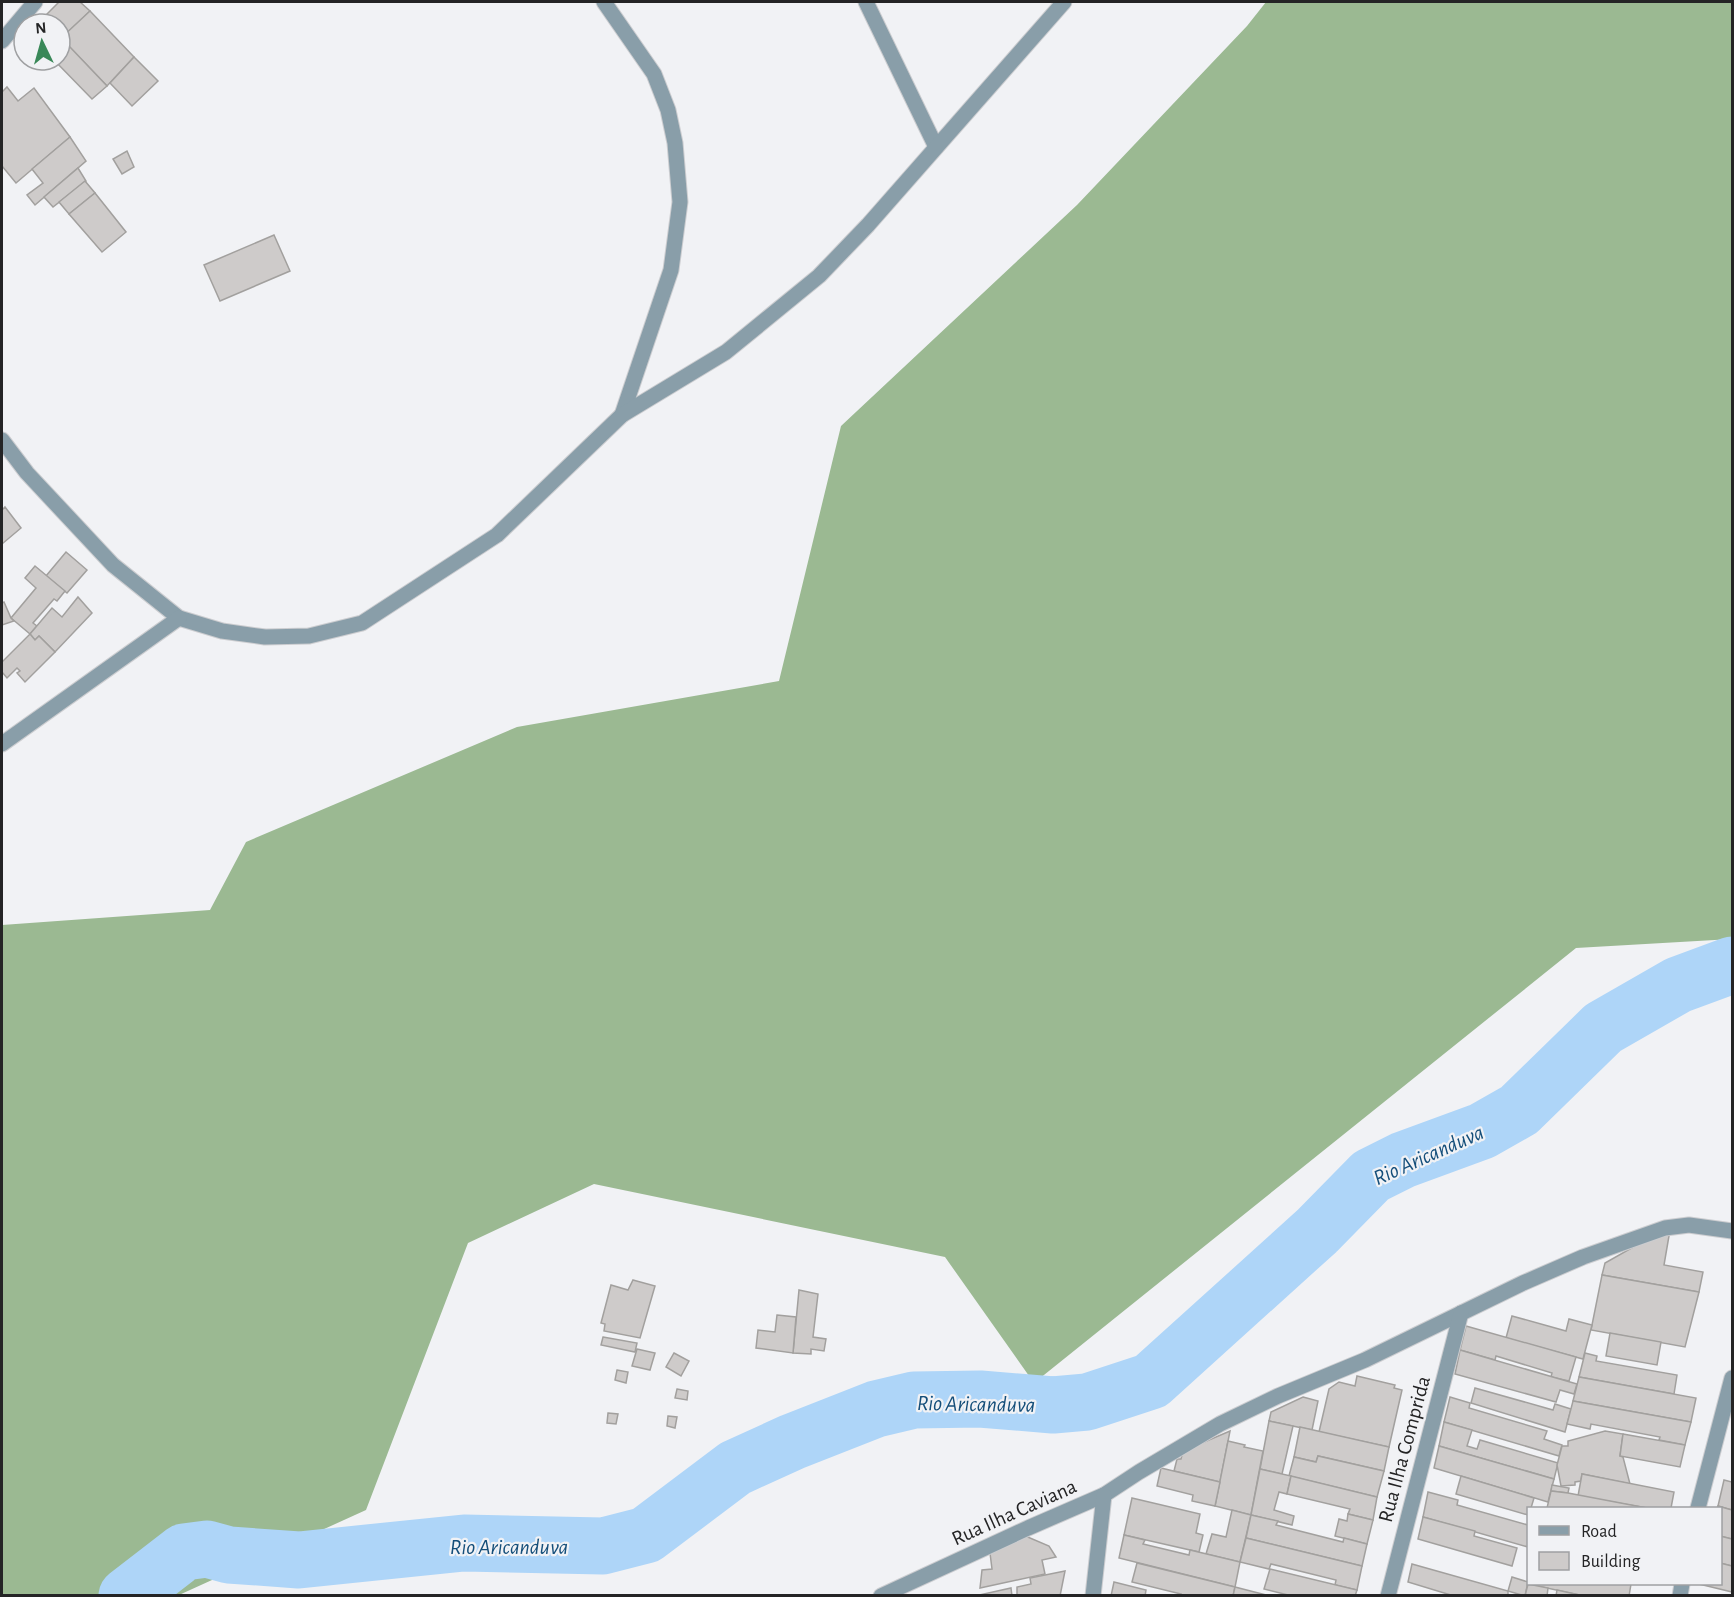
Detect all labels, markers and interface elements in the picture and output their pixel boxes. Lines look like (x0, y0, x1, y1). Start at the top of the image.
north arrow (12, 12, 72, 72)
text: N (35, 20, 47, 37)
water label: Rio Aricanduva (1370, 1121, 1487, 1189)
street label: Rua Ilha Comprida (1375, 1374, 1434, 1524)
water label: Rio Aricanduva (917, 1392, 1035, 1416)
street label: Rua Ilha Caviana (949, 1475, 1080, 1549)
legend (1527, 1507, 1722, 1585)
text: Road (1581, 1523, 1617, 1541)
water label: Rio Aricanduva (450, 1536, 568, 1558)
text: Building (1581, 1553, 1641, 1571)

